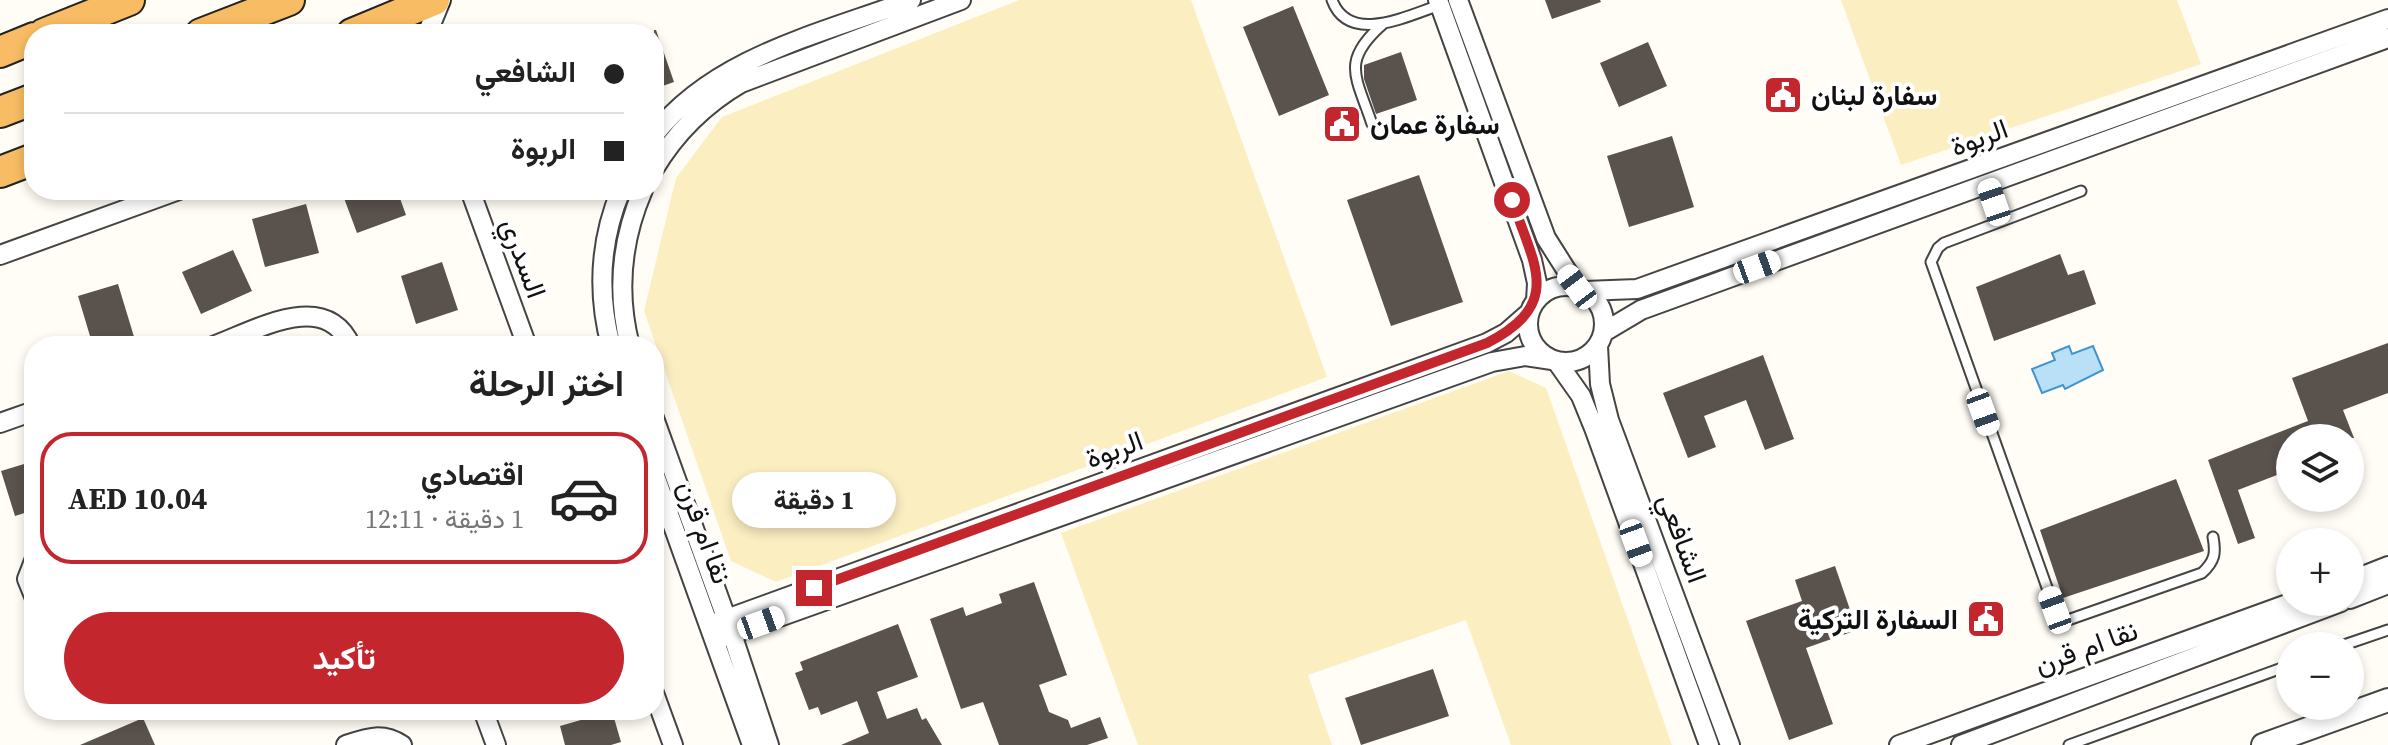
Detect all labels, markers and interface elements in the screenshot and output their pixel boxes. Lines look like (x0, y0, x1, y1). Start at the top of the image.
text: الشافعي (475, 51, 576, 92)
public building icon: سفارة لبنان (1762, 74, 1804, 116)
place label: سفارة لبنان (1811, 76, 1937, 114)
public building icon: سفارة عمان (1321, 103, 1363, 145)
place label: سفارة عمان (1370, 105, 1500, 143)
street label: الربوة (1945, 109, 2013, 165)
text: الربوة (511, 128, 576, 169)
car (1975, 175, 2013, 229)
route start (1494, 182, 1530, 218)
street label: السدري (488, 213, 556, 305)
car (1730, 248, 1784, 286)
car (1553, 261, 1601, 313)
text: اختر الرحلة (469, 359, 624, 408)
car (1964, 385, 2002, 439)
street label: الربوة (1080, 421, 1148, 477)
map controls (2276, 424, 2364, 720)
button: layers (2276, 424, 2364, 512)
text: اقتصادي (421, 454, 524, 495)
icon: car (548, 462, 620, 534)
callout: 1 دقيقة (732, 472, 896, 528)
street label: نقا ام قرن (669, 475, 741, 589)
text: AED 10.04 (68, 478, 208, 519)
text: 1 دقيقة (774, 482, 854, 518)
street label: الشافعي (1646, 488, 1717, 589)
text: 1 دقيقة · 12:11 (365, 501, 524, 537)
car (1617, 516, 1655, 570)
button: + (2276, 528, 2364, 616)
route end (796, 570, 832, 606)
car (2036, 583, 2074, 637)
public building icon: السفارة التركية (1965, 598, 2007, 640)
place label: السفارة التركية (1798, 600, 1958, 638)
car (734, 604, 788, 642)
street label: نقا ام قرن (2029, 611, 2143, 683)
button: تأكيد (64, 612, 624, 704)
button: − (2276, 632, 2364, 720)

